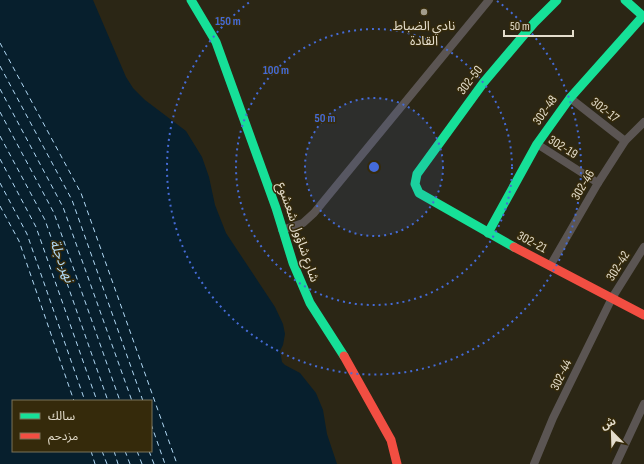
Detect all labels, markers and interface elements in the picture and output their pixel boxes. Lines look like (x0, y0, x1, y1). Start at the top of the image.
marker: نادي الضباط القادة (419, 7, 429, 17)
scale bar (504, 12, 573, 38)
text: 150 m (215, 14, 241, 29)
place label: نادي الضباط القادة (393, 18, 455, 49)
text: 50 m (510, 19, 530, 34)
street label: 302-50 (454, 62, 486, 98)
text: 100 m (263, 63, 289, 78)
street label: 302-48 (529, 92, 561, 128)
street label: 302-17 (588, 94, 623, 126)
text: 50 m (315, 111, 335, 126)
street label: 302-19 (545, 132, 581, 162)
centre of rings (367, 160, 381, 174)
street label: 302-46 (568, 167, 598, 203)
street label: شارع شاؤول شعشوع (271, 180, 323, 285)
street label: 302-21 (514, 228, 550, 257)
water label: نهر دجلة (46, 237, 78, 286)
street label: 302-42 (603, 248, 633, 284)
street label: 302-44 (547, 356, 576, 393)
legend (12, 400, 152, 452)
text: سالك (48, 409, 75, 424)
north arrow (592, 412, 632, 452)
text: ش (599, 414, 618, 432)
text: مزدحم (48, 429, 78, 445)

